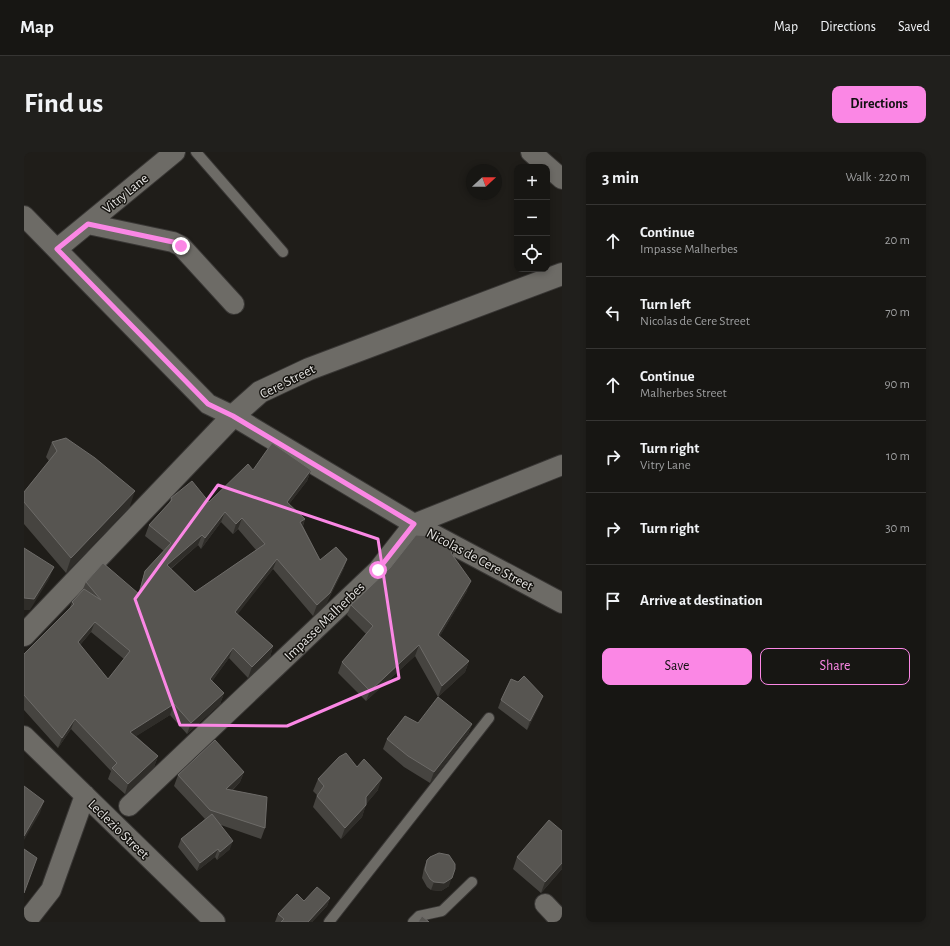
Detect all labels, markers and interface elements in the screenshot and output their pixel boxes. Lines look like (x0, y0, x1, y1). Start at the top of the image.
text: Map (20, 18, 54, 37)
text: Map (774, 20, 798, 34)
text: Directions (820, 20, 876, 34)
text: Saved (898, 20, 930, 34)
button: Directions (832, 86, 926, 123)
text: Find us (24, 90, 103, 118)
north arrow (466, 164, 502, 200)
map controls (514, 164, 550, 272)
button: + (514, 164, 550, 200)
text: 3 min (602, 169, 639, 186)
street label: Vitry Lane (100, 171, 151, 216)
text: Walk · 220 m (845, 171, 910, 184)
button: − (514, 200, 550, 236)
text: Continue (640, 225, 695, 240)
icon: ahead (602, 230, 624, 252)
text: 20 m (885, 234, 910, 247)
button: locate (514, 236, 550, 272)
route end (172, 237, 190, 255)
text: Impasse Malherbes (640, 243, 738, 256)
text: Turn left (640, 297, 691, 312)
icon: left (602, 302, 624, 324)
text: 70 m (885, 306, 910, 319)
text: Nicolas de Cere Street (640, 315, 750, 328)
street label: Cere Street (258, 362, 318, 402)
text: Continue (640, 369, 695, 384)
icon: ahead (602, 374, 624, 396)
text: 90 m (884, 378, 910, 391)
text: Malherbes Street (640, 387, 727, 400)
text: Turn right (640, 441, 699, 456)
icon: right (602, 446, 624, 468)
text: 10 m (886, 450, 910, 463)
text: Vitry Lane (640, 459, 691, 472)
icon: right (602, 518, 624, 540)
text: Turn right (640, 521, 699, 536)
text: 30 m (885, 522, 910, 535)
street label: Nicolas de Cere Street (424, 526, 536, 594)
route start (369, 561, 387, 579)
street label: Impasse Malherbes (282, 580, 367, 663)
icon: arrive (602, 590, 624, 612)
text: Arrive at destination (640, 593, 763, 608)
button: Save (602, 648, 752, 685)
button: Share (760, 648, 910, 685)
street label: Leclezio Street (85, 797, 152, 862)

